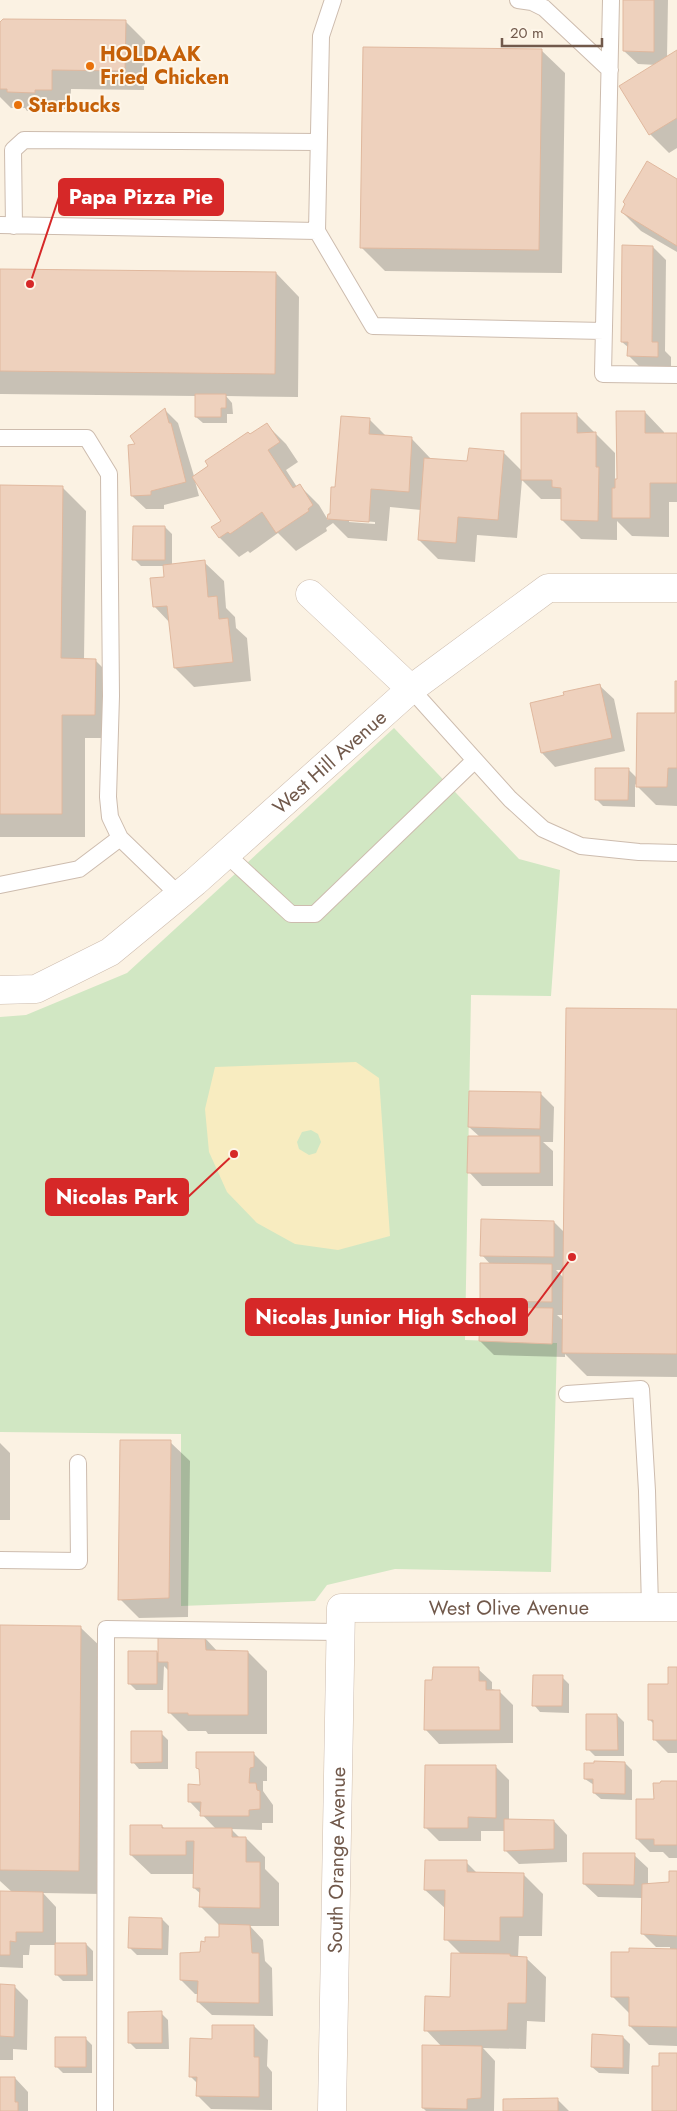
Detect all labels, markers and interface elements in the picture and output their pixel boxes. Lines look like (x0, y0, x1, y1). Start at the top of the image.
scale bar (502, 15, 602, 47)
text: 20 m (510, 22, 544, 44)
place label: HOLDAAK Fried Chicken (100, 40, 229, 92)
marker: HOLDAAK Fried Chicken (84, 60, 96, 72)
place label: Starbucks (28, 91, 120, 120)
marker: Starbucks (12, 99, 24, 111)
callout: Papa Pizza Pie (59, 179, 223, 215)
text: Papa Pizza Pie (69, 182, 213, 212)
street label: West Hill Avenue (266, 703, 393, 821)
callout: Nicolas Park (46, 1179, 188, 1215)
text: Nicolas Park (56, 1182, 178, 1212)
callout: Nicolas Junior High School (246, 1299, 527, 1335)
text: Nicolas Junior High School (255, 1302, 517, 1332)
street label: West Olive Avenue (429, 1593, 589, 1623)
street label: South Orange Avenue (321, 1767, 353, 1954)

